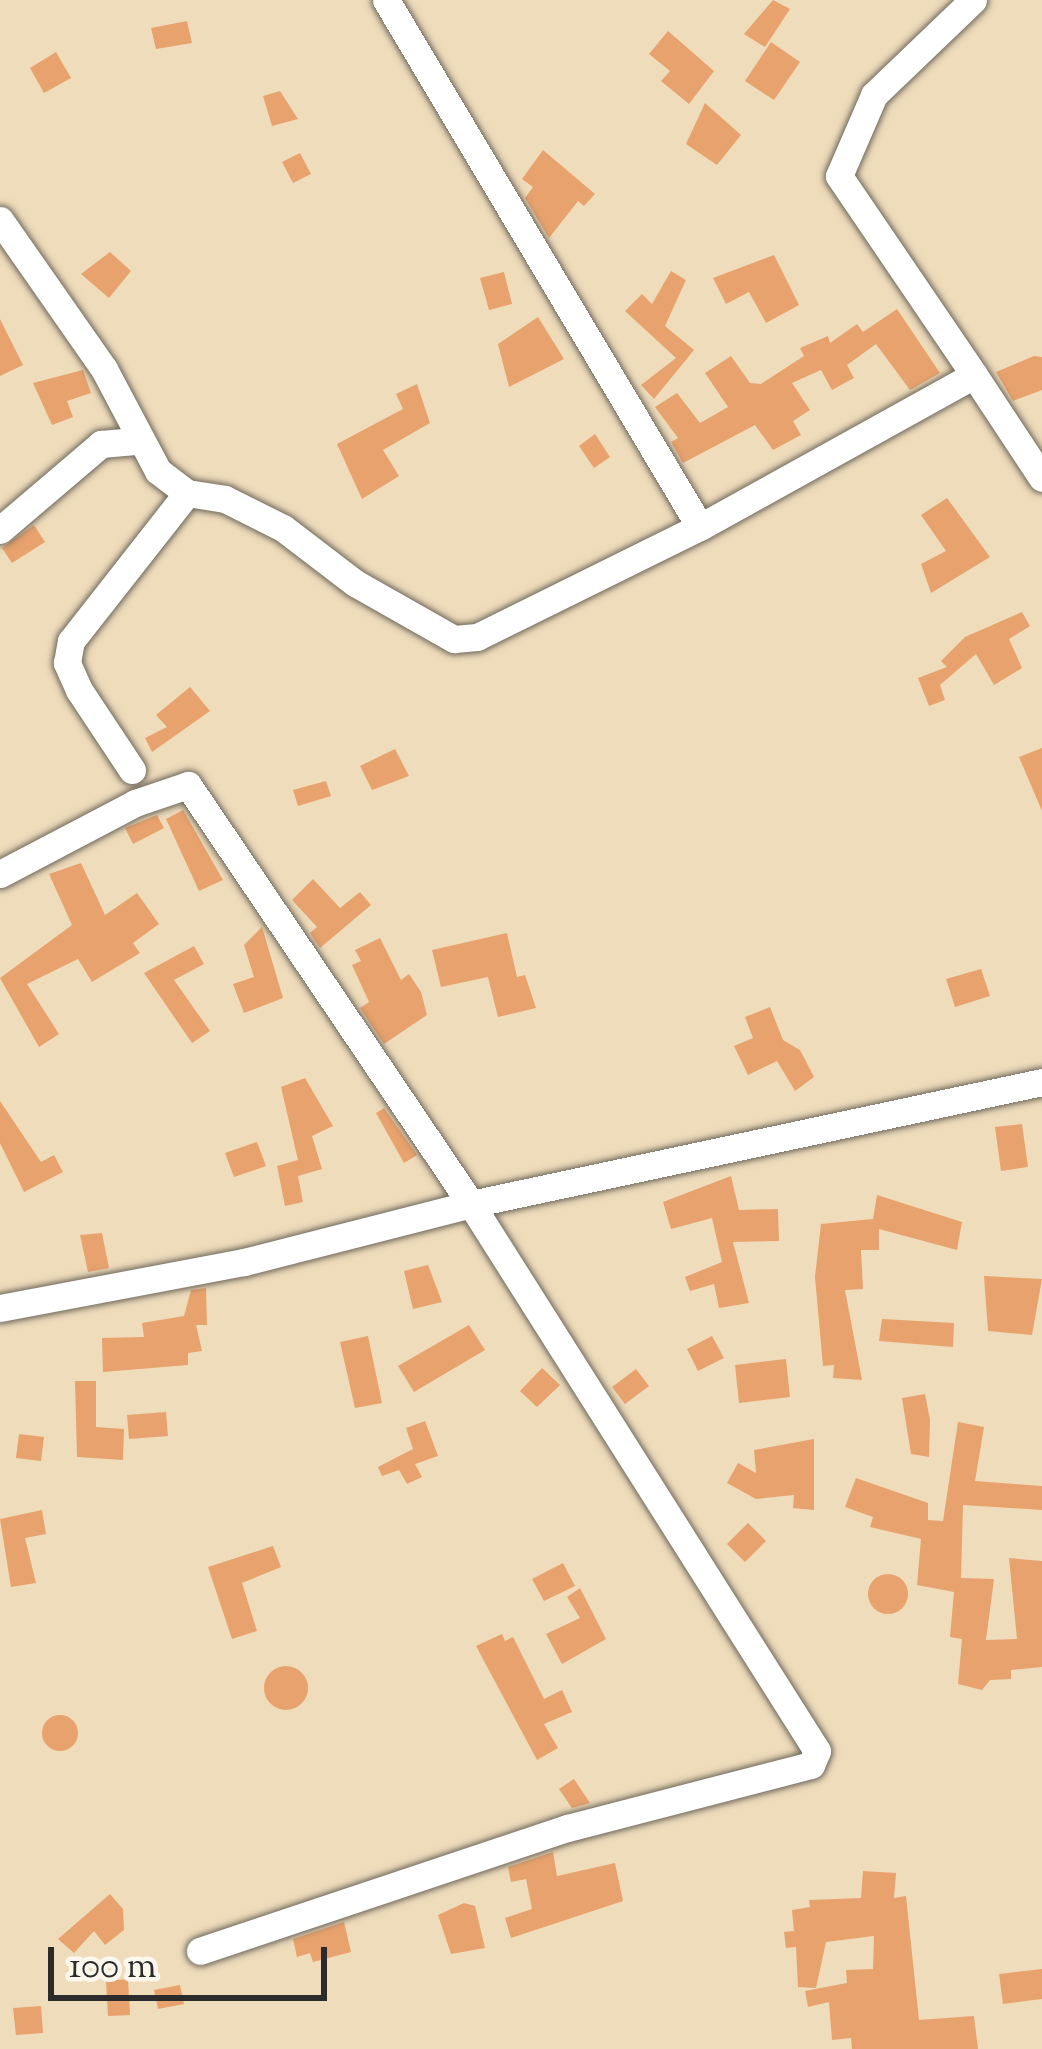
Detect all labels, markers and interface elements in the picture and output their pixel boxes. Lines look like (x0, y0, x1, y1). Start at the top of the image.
scale bar (54, 1923, 333, 1997)
text: 100 m (69, 1942, 156, 1994)

